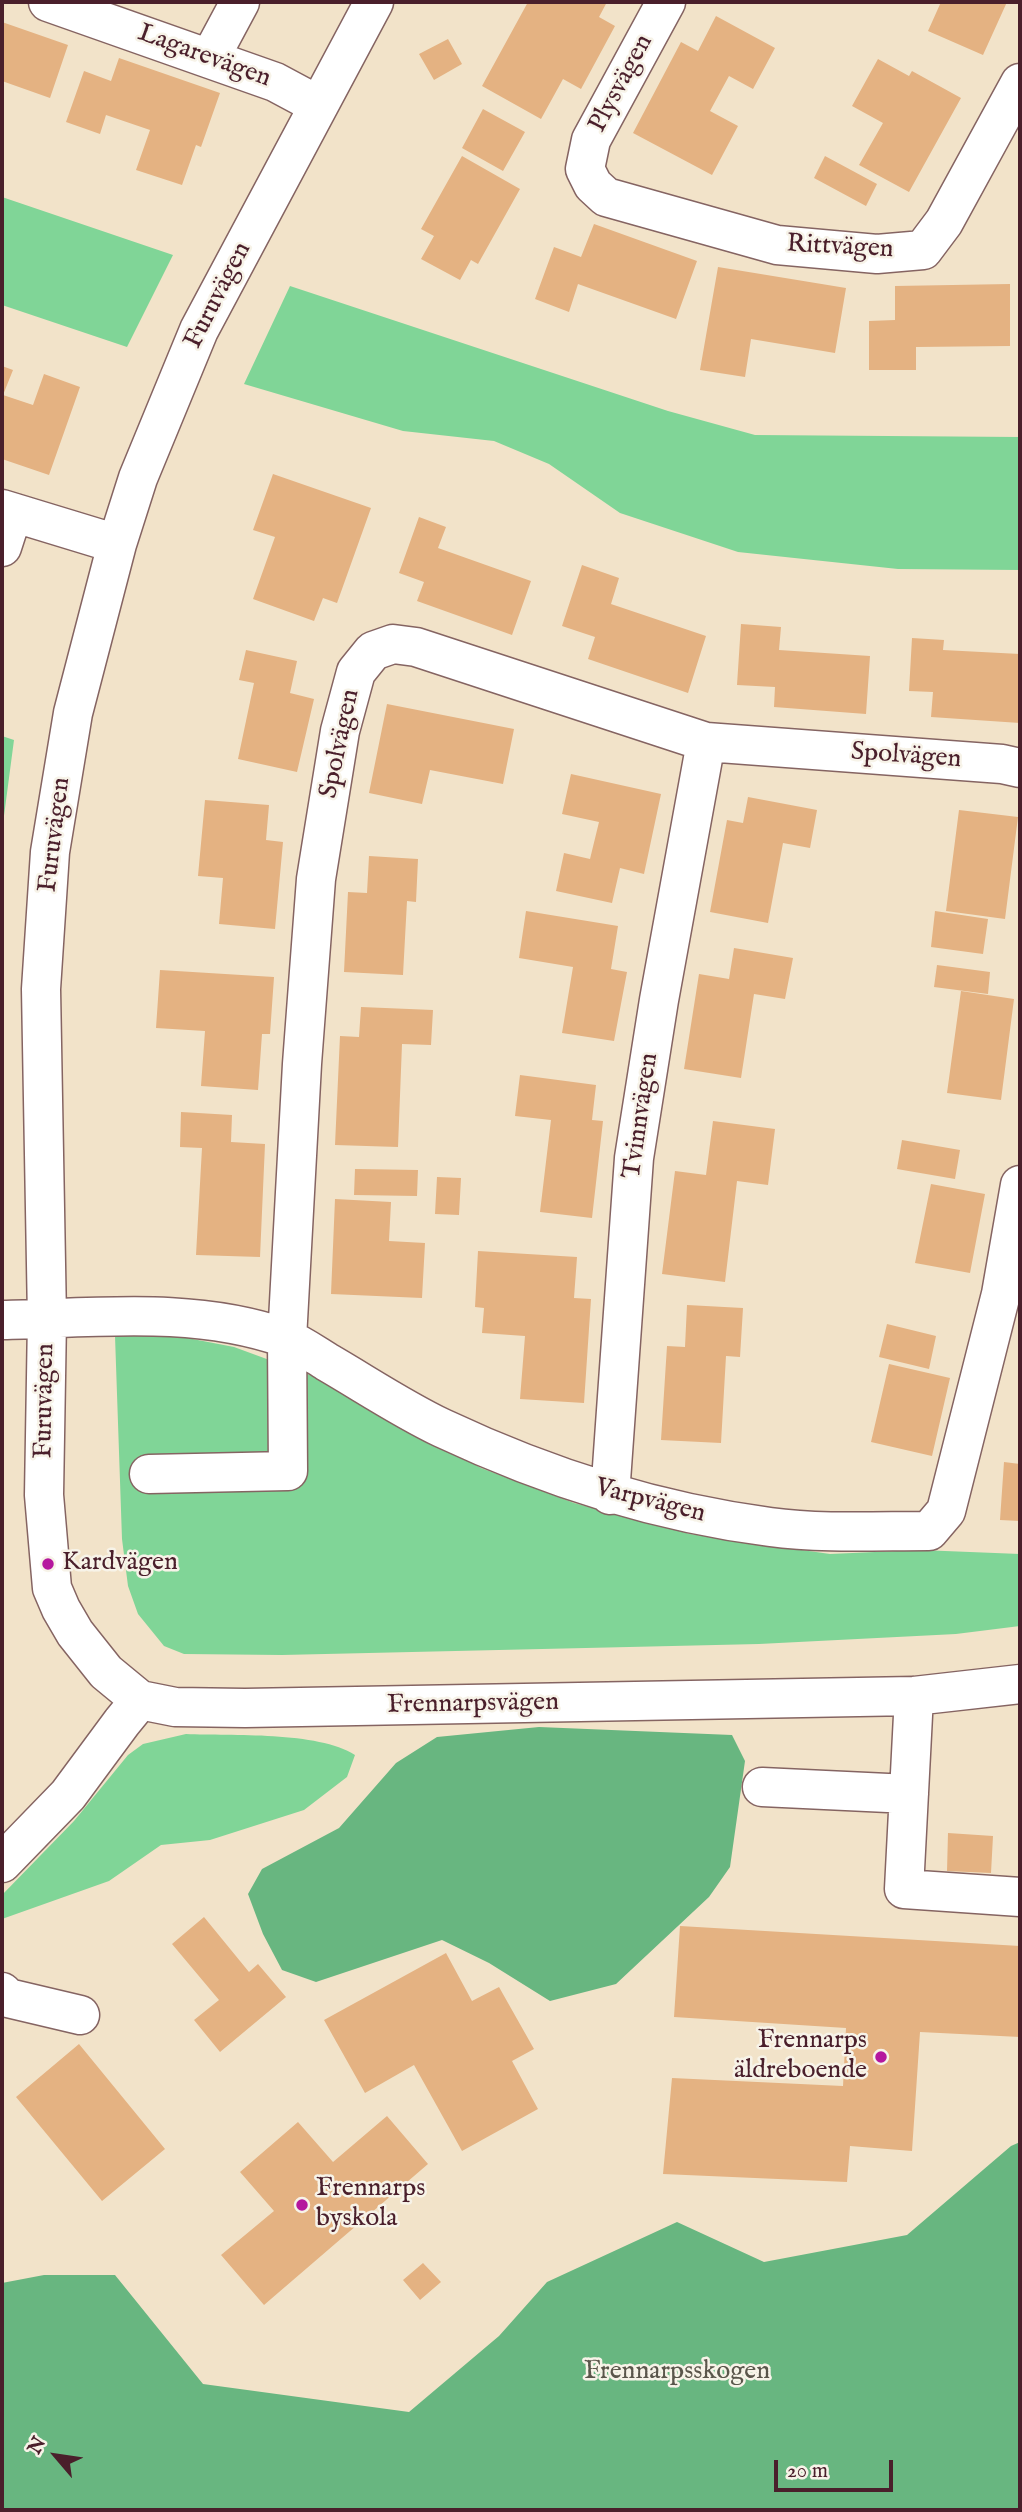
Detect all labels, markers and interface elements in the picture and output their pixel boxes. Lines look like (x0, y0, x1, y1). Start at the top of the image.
street label: Lagarevägen (133, 19, 275, 95)
street label: Plysvägen (583, 30, 661, 138)
street label: Rittvägen (786, 230, 894, 266)
street label: Furuvägen (179, 237, 259, 355)
street label: Spolvägen (314, 687, 368, 801)
street label: Spolvägen (850, 738, 962, 776)
street label: Furuvägen (33, 776, 79, 894)
street label: Tvinnvägen (618, 1051, 666, 1181)
street label: Furuvägen (29, 1343, 63, 1459)
street label: Varpvägen (592, 1473, 708, 1531)
place label: Kardvägen (62, 1548, 178, 1580)
marker: Kardvägen (40, 1556, 56, 1572)
street label: Frennarpsvägen (387, 1688, 559, 1722)
place label: Frennarps äldreboende (734, 2026, 867, 2088)
marker: Frennarps äldreboende (873, 2049, 889, 2065)
place label: Frennarps byskola (316, 2174, 425, 2236)
marker: Frennarps byskola (294, 2197, 310, 2213)
park label: Frennarpsskogen (584, 2357, 770, 2389)
north arrow (21, 2421, 91, 2491)
text: N (23, 2433, 52, 2459)
scale bar (777, 2446, 896, 2490)
text: 20 m (787, 2458, 828, 2485)

